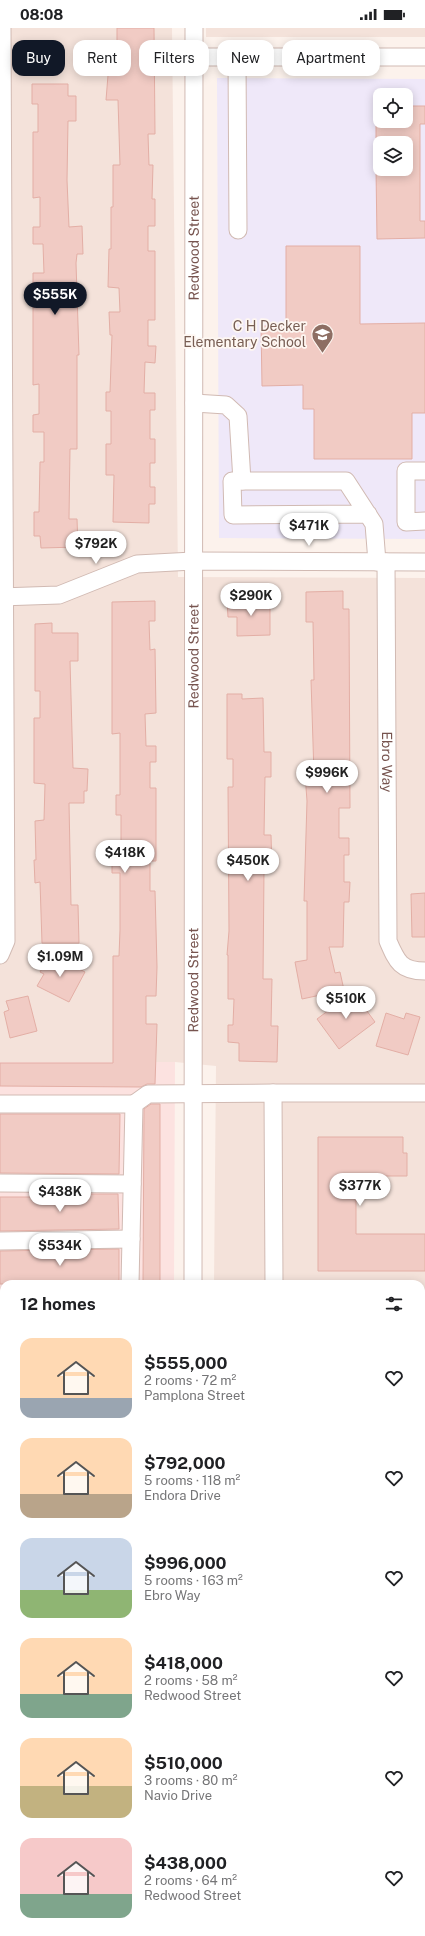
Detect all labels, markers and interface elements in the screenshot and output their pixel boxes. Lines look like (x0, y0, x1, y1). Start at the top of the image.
text: 08:08 (20, 6, 63, 23)
chip: Buy (12, 40, 65, 76)
chip: Rent (73, 40, 131, 76)
chip: Filters (139, 40, 209, 76)
chip: New (217, 40, 274, 76)
chip: Apartment (282, 40, 380, 76)
map controls (373, 88, 413, 176)
button: locate (373, 88, 413, 128)
button: layers (373, 136, 413, 176)
street label: Redwood Street (186, 196, 202, 300)
pin: $555K (27, 282, 83, 316)
text: $555K (33, 287, 77, 302)
place label: C H Decker Elementary School (183, 318, 306, 350)
school or university icon: C H Decker Elementary School (309, 321, 335, 354)
pin: $471K (281, 513, 337, 547)
text: $471K (289, 518, 329, 533)
pin: $792K (68, 531, 124, 565)
text: $792K (74, 536, 118, 551)
pin: $290K (223, 583, 279, 617)
text: $290K (229, 588, 273, 603)
street label: Redwood Street (185, 604, 202, 708)
street label: Ebro Way (379, 731, 395, 793)
pin: $996K (299, 760, 355, 794)
text: $996K (305, 765, 349, 780)
pin: $418K (97, 840, 153, 874)
text: $418K (105, 845, 145, 860)
pin: $450K (220, 848, 276, 882)
text: $450K (226, 853, 270, 868)
street label: Redwood Street (185, 928, 201, 1032)
pin: $1.09M (27, 944, 93, 978)
text: $1.09M (37, 949, 83, 964)
pin: $510K (318, 986, 374, 1020)
text: $510K (326, 991, 366, 1006)
pin: $377K (332, 1173, 388, 1207)
text: $377K (339, 1178, 381, 1193)
pin: $438K (32, 1179, 88, 1213)
text: $438K (38, 1184, 82, 1199)
pin: $534K (32, 1233, 88, 1267)
text: $534K (38, 1238, 82, 1253)
icon: filters (383, 1293, 405, 1315)
text: 12 homes (20, 1294, 96, 1314)
text: $555,000 (144, 1353, 227, 1373)
icon: home (52, 1354, 100, 1402)
icon: heart (383, 1367, 405, 1389)
text: 2 rooms · 72 m² (144, 1373, 236, 1388)
text: Pamplona Street (144, 1388, 245, 1403)
text: $792,000 (144, 1453, 226, 1473)
icon: home (52, 1454, 100, 1502)
icon: heart (383, 1467, 405, 1489)
text: 5 rooms · 118 m² (144, 1473, 240, 1488)
text: Endora Drive (144, 1488, 221, 1503)
text: $996,000 (144, 1553, 227, 1573)
icon: home (52, 1554, 100, 1602)
icon: heart (383, 1567, 405, 1589)
text: 5 rooms · 163 m² (144, 1573, 243, 1588)
text: Ebro Way (144, 1588, 201, 1603)
text: $418,000 (144, 1653, 223, 1673)
icon: home (52, 1654, 100, 1702)
icon: heart (383, 1667, 405, 1689)
text: 2 rooms · 58 m² (144, 1673, 237, 1688)
text: Redwood Street (144, 1688, 241, 1703)
text: $510,000 (144, 1753, 223, 1773)
icon: home (52, 1754, 100, 1802)
icon: heart (383, 1767, 405, 1789)
text: 3 rooms · 80 m² (144, 1773, 237, 1788)
text: Navio Drive (144, 1788, 212, 1803)
text: $438,000 (144, 1853, 227, 1873)
icon: home (52, 1854, 100, 1902)
icon: heart (383, 1867, 405, 1889)
text: 2 rooms · 64 m² (144, 1873, 237, 1888)
text: Redwood Street (144, 1888, 241, 1903)

